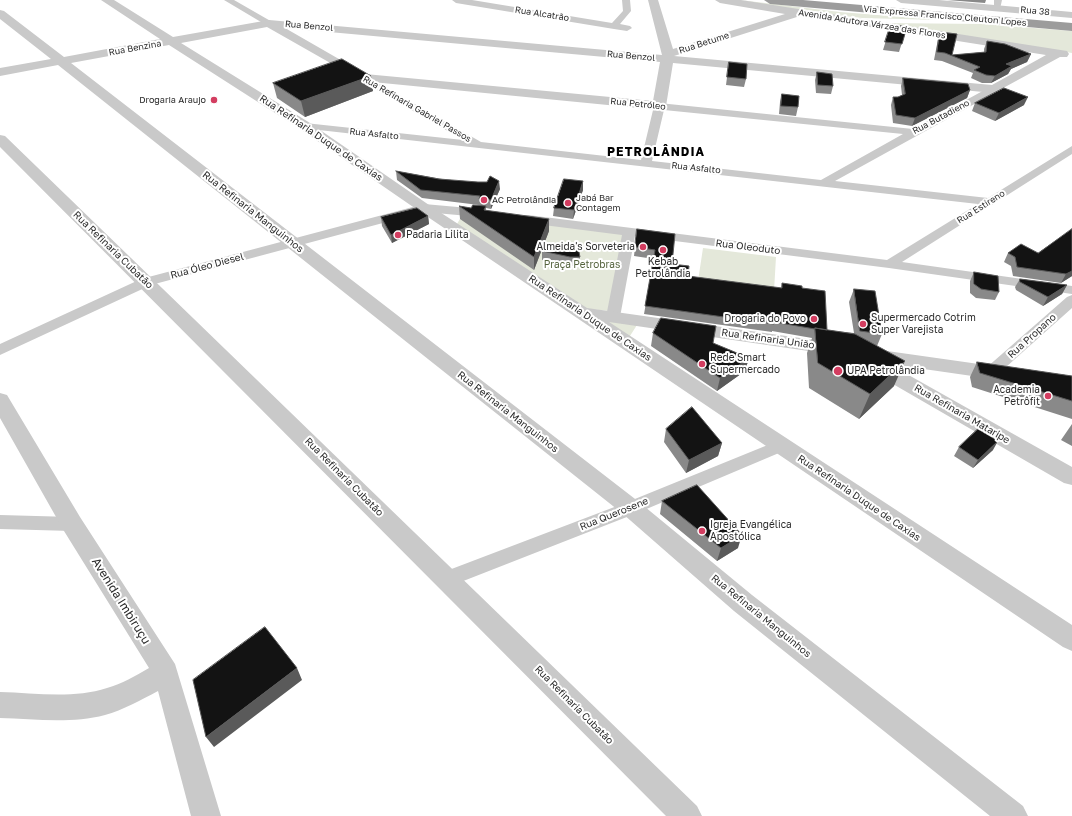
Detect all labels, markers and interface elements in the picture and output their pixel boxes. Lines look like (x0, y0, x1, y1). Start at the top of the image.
street label: Via Expressa Francisco Cleuton Lopes (863, 3, 1027, 29)
street label: Rua Alcatrão (514, 4, 570, 24)
street label: Rua 38 (1020, 4, 1050, 18)
street label: Avenida Adutora Várzea das Flores (798, 7, 946, 41)
street label: Rua Benzol (284, 19, 334, 33)
street label: Rua Betume (678, 30, 730, 56)
street label: Rua Benzina (108, 38, 162, 58)
street label: Rua Benzol (606, 49, 656, 63)
street label: Rua Refinaria Gabriel Passos (361, 74, 473, 144)
street label: Rua Refinaria Duque de Caxias (257, 92, 385, 184)
place label: Drogaria Araujo (139, 95, 206, 105)
marker: Drogaria Araujo (209, 95, 219, 105)
street label: Rua Petróleo (610, 96, 666, 112)
street label: Rua Butadieno (911, 97, 971, 137)
street label: Rua Asfalto (349, 126, 399, 142)
district label: PETROLÂNDIA (607, 145, 705, 159)
street label: Rua Asfalto (671, 160, 721, 176)
street label: Rua Refinaria Manguinhos (200, 169, 306, 255)
street label: Rua Estireno (955, 188, 1007, 226)
place label: Jabá Bar Contagem (576, 193, 620, 214)
marker: AC Petrolândia (479, 195, 489, 205)
place label: AC Petrolândia (492, 195, 556, 205)
marker: Jabá Bar Contagem (563, 198, 573, 208)
street label: Rua Refinaria Cubatão (71, 209, 155, 291)
place label: Padaria Lilita (406, 229, 469, 241)
marker: Padaria Lilita (393, 230, 403, 240)
street label: Rua Oleoduto (715, 237, 781, 257)
place label: Almeida's Sorveteria (536, 241, 635, 253)
marker: Almeida's Sorveteria (638, 242, 648, 252)
marker: Kebab Petrolândia (658, 245, 668, 255)
street label: Rua Óleo Diesel (169, 250, 245, 282)
place label: Kebab Petrolândia (635, 256, 691, 280)
park label: Praça Petrobras (544, 259, 620, 271)
street label: Rua Refinaria Duque de Caxias (526, 272, 654, 364)
street label: Rua Propano (1005, 311, 1059, 361)
place label: Supermercado Cotrim Super Varejista (871, 312, 976, 336)
place label: Drogaria do Povo (724, 313, 806, 325)
marker: Drogaria do Povo (809, 314, 819, 324)
marker: Supermercado Cotrim Super Varejista (858, 319, 868, 329)
street label: Rua Refinaria União (721, 327, 815, 351)
place label: Rede Smart Supermercado (710, 352, 780, 376)
marker: Rede Smart Supermercado (697, 359, 707, 369)
marker: UPA Petrolândia (832, 365, 844, 377)
place label: UPA Petrolândia (847, 365, 925, 377)
street label: Rua Refinaria Manguinhos (455, 369, 561, 455)
street label: Rua Refinaria Mataripe (912, 382, 1012, 446)
place label: Academia Petrôfit (993, 384, 1040, 408)
marker: Academia Petrôfit (1043, 391, 1053, 401)
street label: Rua Refinaria Cubatão (302, 435, 386, 519)
street label: Rua Refinaria Duque de Caxias (795, 452, 923, 544)
street label: Rua Querosene (578, 495, 650, 533)
place label: Igreja Evangélica Apostólica (710, 519, 792, 542)
marker: Igreja Evangélica Apostólica (697, 526, 707, 536)
street label: Avenida Imbiruçu (89, 555, 153, 647)
street label: Rua Refinaria Manguinhos (709, 572, 813, 660)
street label: Rua Refinaria Cubatão (532, 663, 616, 747)

